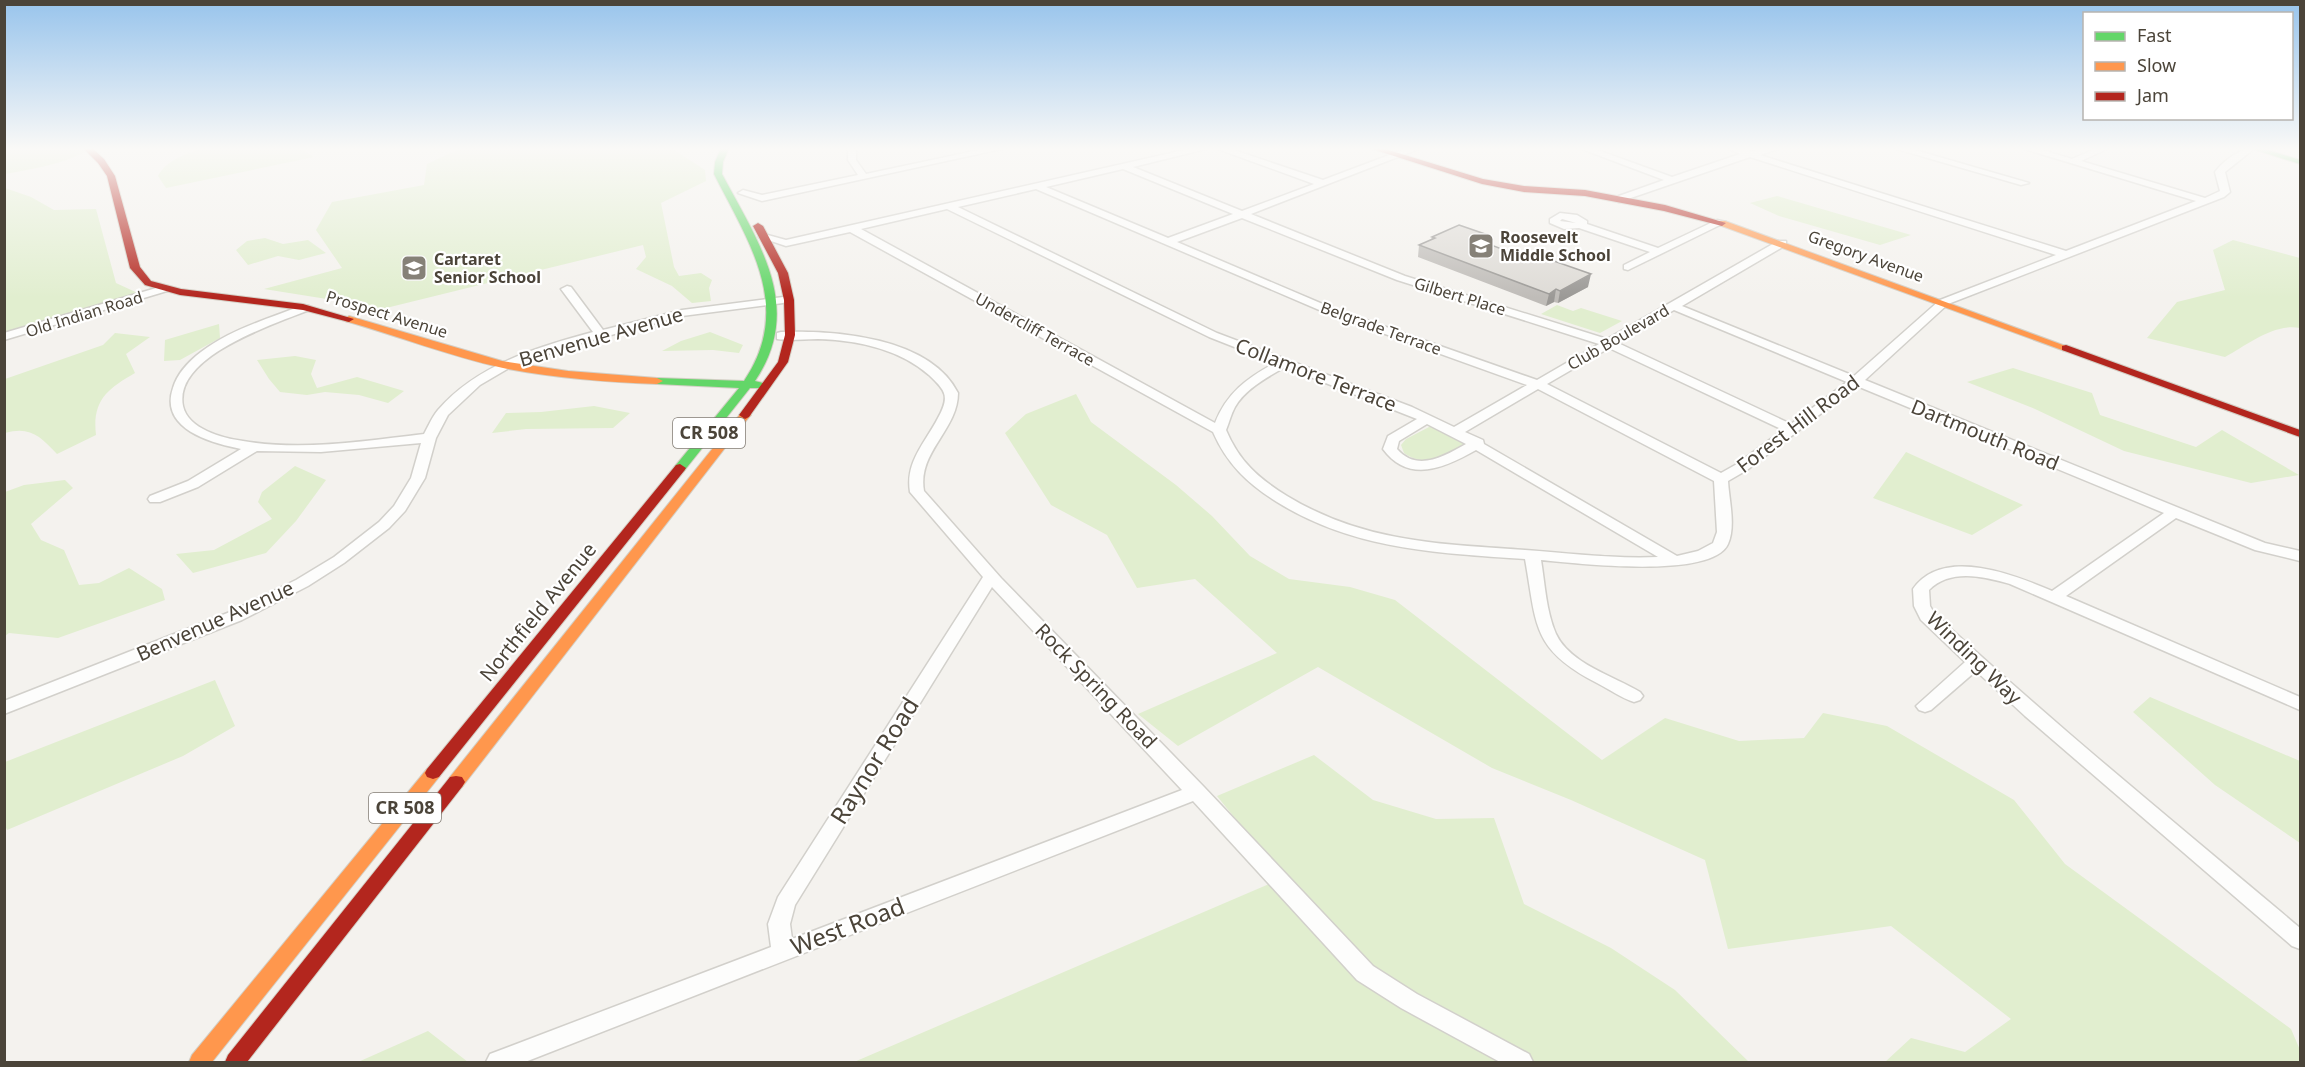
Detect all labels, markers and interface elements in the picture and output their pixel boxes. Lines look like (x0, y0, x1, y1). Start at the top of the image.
legend (2083, 12, 2293, 120)
text: Fast (2137, 23, 2172, 47)
text: Slow (2137, 53, 2176, 77)
text: Jam (2135, 83, 2169, 107)
street label: Gregory Avenue (1805, 225, 1927, 287)
place label: Roosevelt Middle School (1500, 226, 1611, 266)
school or university icon: Roosevelt Middle School (1466, 231, 1496, 261)
place label: Cartaret Senior School (434, 248, 541, 288)
school or university icon: Cartaret Senior School (399, 253, 429, 283)
street label: Gilbert Place (1411, 272, 1509, 320)
street label: Prospect Avenue (324, 285, 450, 343)
street label: Old Indian Road (23, 286, 145, 342)
street label: Undercliff Terrace (971, 287, 1099, 371)
street label: Belgrade Terrace (1318, 296, 1444, 360)
street label: Club Boulevard (1563, 299, 1673, 375)
street label: Benvenue Avenue (516, 300, 686, 373)
street label: Collamore Terrace (1232, 331, 1401, 418)
street label: Forest Hill Road (1731, 369, 1865, 479)
street label: Dartmouth Road (1907, 393, 2063, 477)
road number: CR 508 (673, 418, 745, 448)
street label: Northfield Avenue (473, 537, 602, 687)
street label: Benvenue Avenue (132, 574, 298, 667)
street label: Winding Way (1921, 605, 2029, 711)
street label: Rock Spring Road (1029, 617, 1163, 754)
street label: Raynor Road (822, 690, 926, 830)
road number: CR 508 (369, 793, 441, 823)
street label: West Road (786, 889, 909, 962)

